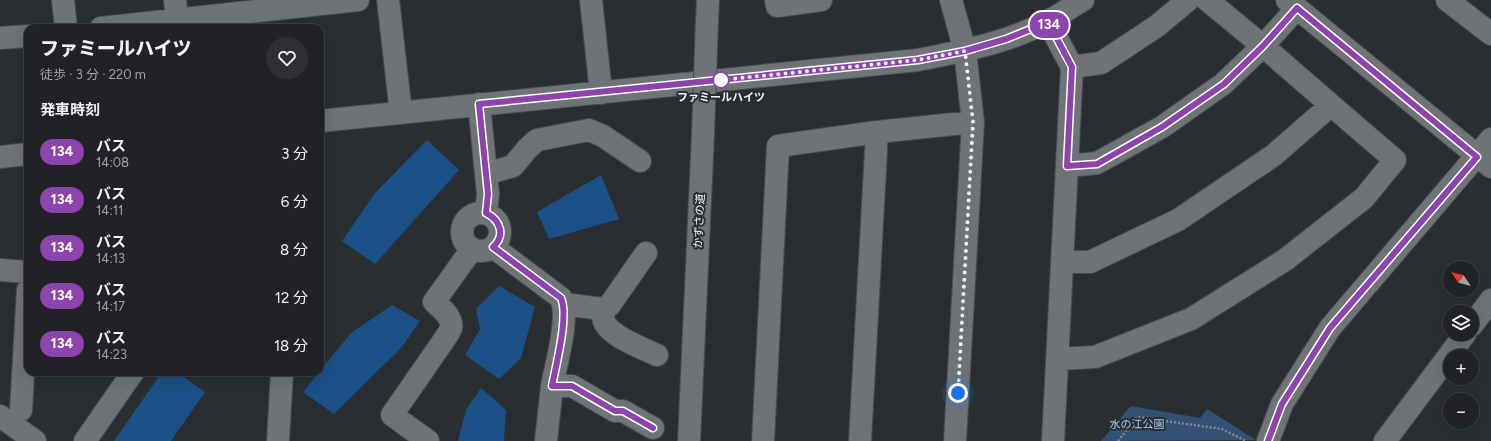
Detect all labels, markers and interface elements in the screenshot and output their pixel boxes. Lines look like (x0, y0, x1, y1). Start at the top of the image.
line badge: 134 (1026, 12, 1072, 38)
text: 134 (1038, 16, 1060, 33)
text: ファミールハイツ (40, 37, 192, 60)
button: heart (266, 37, 308, 79)
text: 徒歩 · 3 分 · 220 m (40, 67, 146, 82)
marker: ファミールハイツ (712, 71, 730, 89)
place label: ファミールハイツ (677, 91, 765, 104)
text: 発車時刻 (40, 101, 100, 119)
text: バス (96, 137, 126, 155)
text: 134 (51, 143, 73, 160)
text: 3 分 (281, 145, 308, 163)
text: 14:08 (96, 155, 129, 170)
text: バス (96, 185, 126, 203)
text: 134 (51, 191, 73, 208)
text: 6 分 (281, 193, 308, 211)
street label: かずさの道 (692, 193, 707, 249)
text: 14:11 (96, 203, 123, 218)
text: バス (96, 233, 126, 251)
text: 134 (51, 239, 73, 256)
text: 8 分 (280, 241, 308, 259)
text: 14:13 (96, 251, 125, 266)
north arrow (1443, 261, 1479, 297)
map controls (1443, 261, 1479, 429)
text: バス (96, 281, 126, 299)
text: 134 (51, 287, 73, 304)
text: 12 分 (275, 289, 308, 307)
text: 14:17 (96, 299, 125, 314)
button: layers (1443, 305, 1479, 341)
text: バス (96, 329, 126, 347)
text: 134 (51, 335, 73, 352)
text: 18 分 (274, 337, 308, 355)
text: 14:23 (96, 347, 127, 362)
button: + (1443, 349, 1479, 385)
your location (948, 383, 968, 403)
button: − (1443, 393, 1479, 429)
park label: 水の江公園 (1110, 418, 1165, 431)

